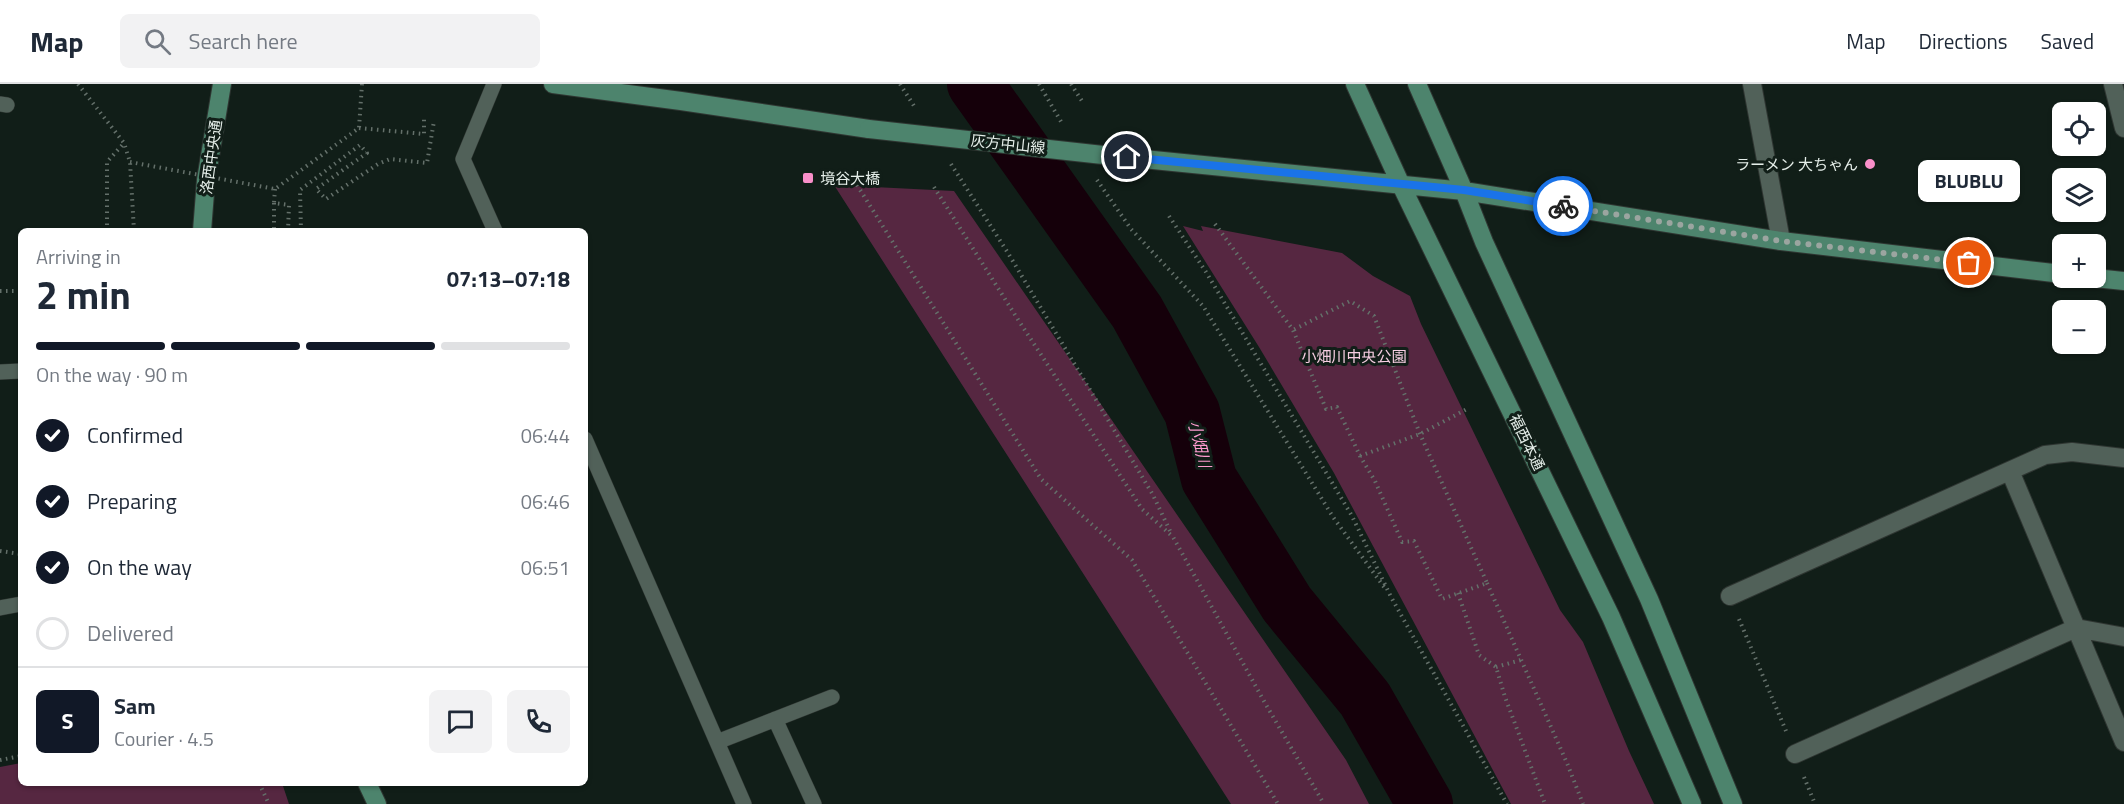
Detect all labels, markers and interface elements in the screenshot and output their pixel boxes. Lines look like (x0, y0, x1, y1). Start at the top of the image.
search box (120, 14, 540, 68)
text: Map (30, 20, 84, 63)
text: Search here (189, 24, 298, 58)
icon: search (141, 25, 174, 58)
text: Map (1846, 25, 1886, 57)
text: Directions (1919, 25, 2008, 57)
text: Saved (2041, 25, 2094, 57)
map controls (2052, 102, 2106, 354)
button: locate (2052, 102, 2106, 156)
street label: 洛西中央通 (194, 118, 228, 196)
street label: 灰方中山線 (969, 129, 1047, 159)
pin (1101, 131, 1152, 182)
icon: home (1110, 140, 1143, 173)
place label: ラーメン 大ちゃん (1735, 153, 1858, 176)
marker: ラーメン 大ちゃん (1863, 157, 1877, 171)
callout: BLUBLU (1918, 161, 2020, 203)
text: BLUBLU (1934, 165, 2004, 196)
place label: 境谷大橋 (820, 167, 880, 190)
button: layers (2052, 168, 2106, 222)
marker: 境谷大橋 (801, 171, 815, 185)
courier (1533, 176, 1593, 236)
icon: bike (1547, 190, 1580, 223)
button: + (2052, 234, 2106, 288)
pin (1943, 237, 1994, 288)
text: Arriving in (36, 241, 121, 272)
icon: bag (1952, 246, 1985, 279)
text: 07:13–07:18 (447, 262, 570, 296)
text: 2 min (36, 265, 131, 324)
button: − (2052, 300, 2106, 354)
park label: 小畑川中央公園 (1301, 345, 1407, 368)
text: On the way · 90 m (36, 359, 188, 390)
street label: 福西本通 (1504, 410, 1550, 474)
text: Confirmed (87, 418, 183, 452)
water label: 小畑川 (1183, 418, 1218, 472)
icon: check (36, 419, 69, 452)
text: 06:44 (521, 420, 570, 451)
text: Preparing (87, 484, 177, 518)
icon: check (36, 485, 69, 518)
text: 06:46 (521, 486, 570, 517)
text: On the way (87, 550, 192, 584)
icon: check (36, 551, 69, 584)
text: 06:51 (521, 552, 570, 583)
text: Delivered (87, 616, 174, 650)
text: Sam (114, 689, 156, 723)
button: chat (429, 690, 492, 753)
button: phone (507, 690, 570, 753)
text: S (62, 704, 73, 738)
text: Courier · 4.5 (114, 723, 214, 754)

